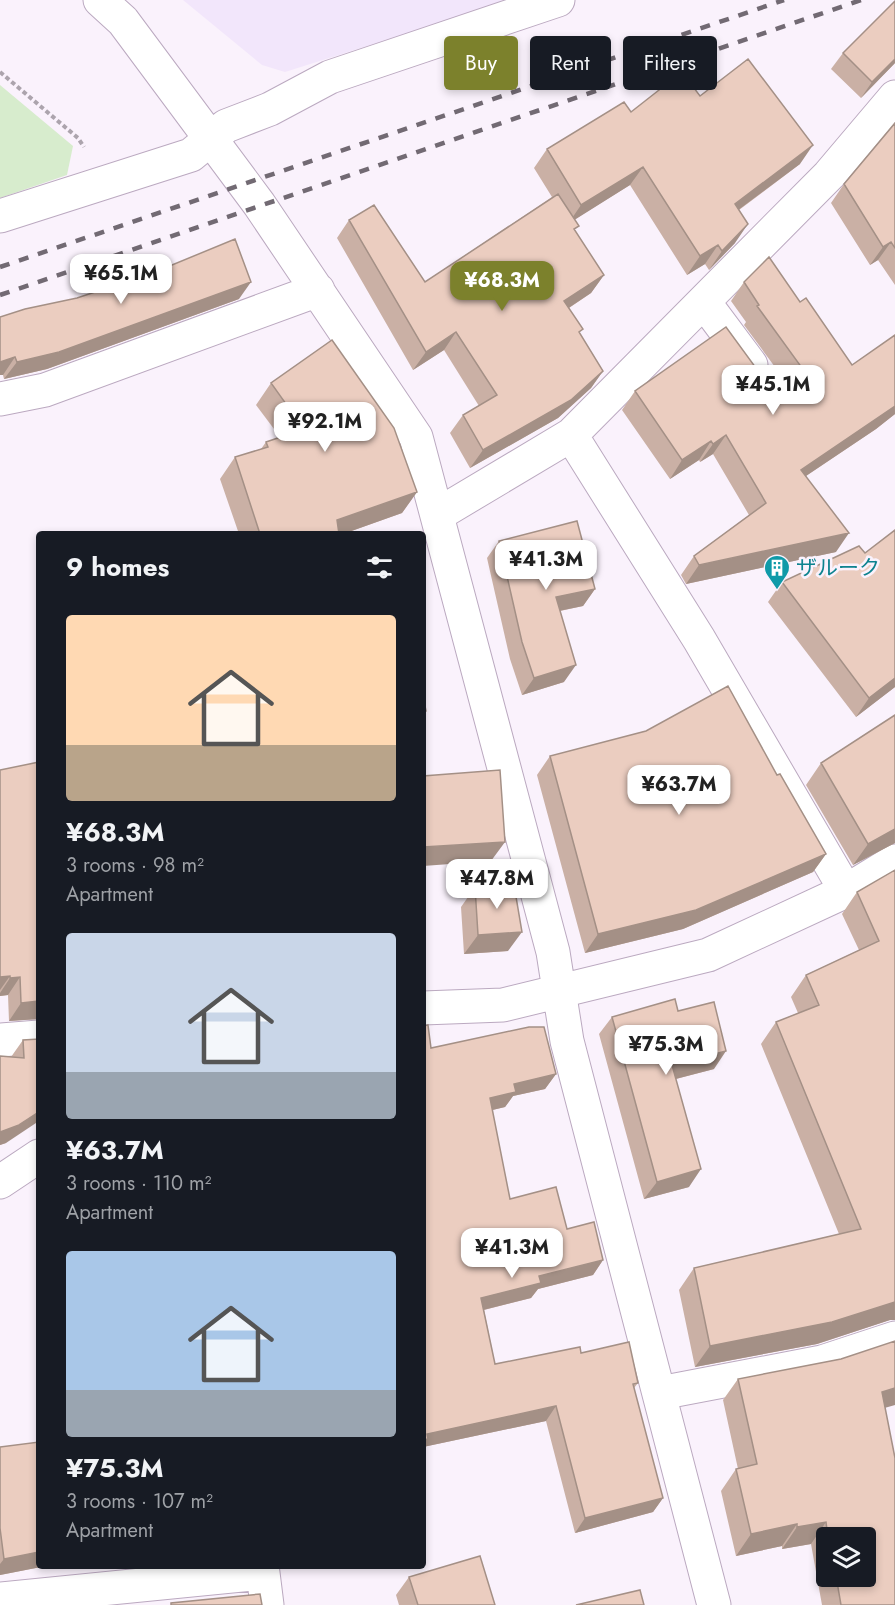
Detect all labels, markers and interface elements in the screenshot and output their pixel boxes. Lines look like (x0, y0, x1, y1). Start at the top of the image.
chip: Buy (444, 36, 518, 90)
chip: Rent (530, 36, 611, 90)
chip: Filters (623, 36, 717, 90)
pin: ¥65.1M (72, 254, 170, 305)
text: ¥65.1M (84, 259, 158, 288)
pin: ¥68.3M (453, 261, 551, 312)
text: ¥68.3M (464, 266, 540, 295)
pin: ¥45.1M (724, 365, 822, 416)
text: ¥45.1M (736, 370, 810, 399)
pin: ¥92.1M (276, 402, 374, 453)
text: ¥92.1M (288, 407, 362, 436)
pin: ¥41.3M (497, 540, 595, 591)
text: ¥41.3M (509, 545, 583, 574)
text: 9 homes (66, 548, 169, 586)
icon: filters (363, 551, 396, 584)
building icon: ザルーク (762, 553, 792, 591)
place label: ザルーク (796, 553, 880, 583)
icon: home (177, 654, 285, 762)
pin: ¥63.7M (630, 765, 728, 816)
text: ¥63.7M (641, 770, 717, 799)
text: ¥68.3M (66, 813, 164, 851)
text: 3 rooms · 98 m² (66, 851, 204, 880)
pin: ¥47.8M (448, 859, 546, 910)
text: ¥47.8M (460, 864, 534, 893)
text: Apartment (66, 880, 153, 909)
icon: home (177, 972, 285, 1080)
pin: ¥75.3M (617, 1025, 715, 1076)
text: ¥75.3M (628, 1030, 704, 1059)
text: ¥63.7M (66, 1131, 164, 1169)
text: 3 rooms · 110 m² (66, 1169, 212, 1198)
text: Apartment (66, 1198, 153, 1227)
pin: ¥41.3M (463, 1228, 561, 1279)
text: ¥41.3M (475, 1233, 549, 1262)
icon: home (177, 1290, 285, 1398)
text: ¥75.3M (66, 1449, 164, 1487)
text: 3 rooms · 107 m² (66, 1487, 213, 1516)
text: Apartment (66, 1516, 153, 1545)
map controls (816, 1527, 876, 1587)
button: layers (816, 1527, 876, 1587)

